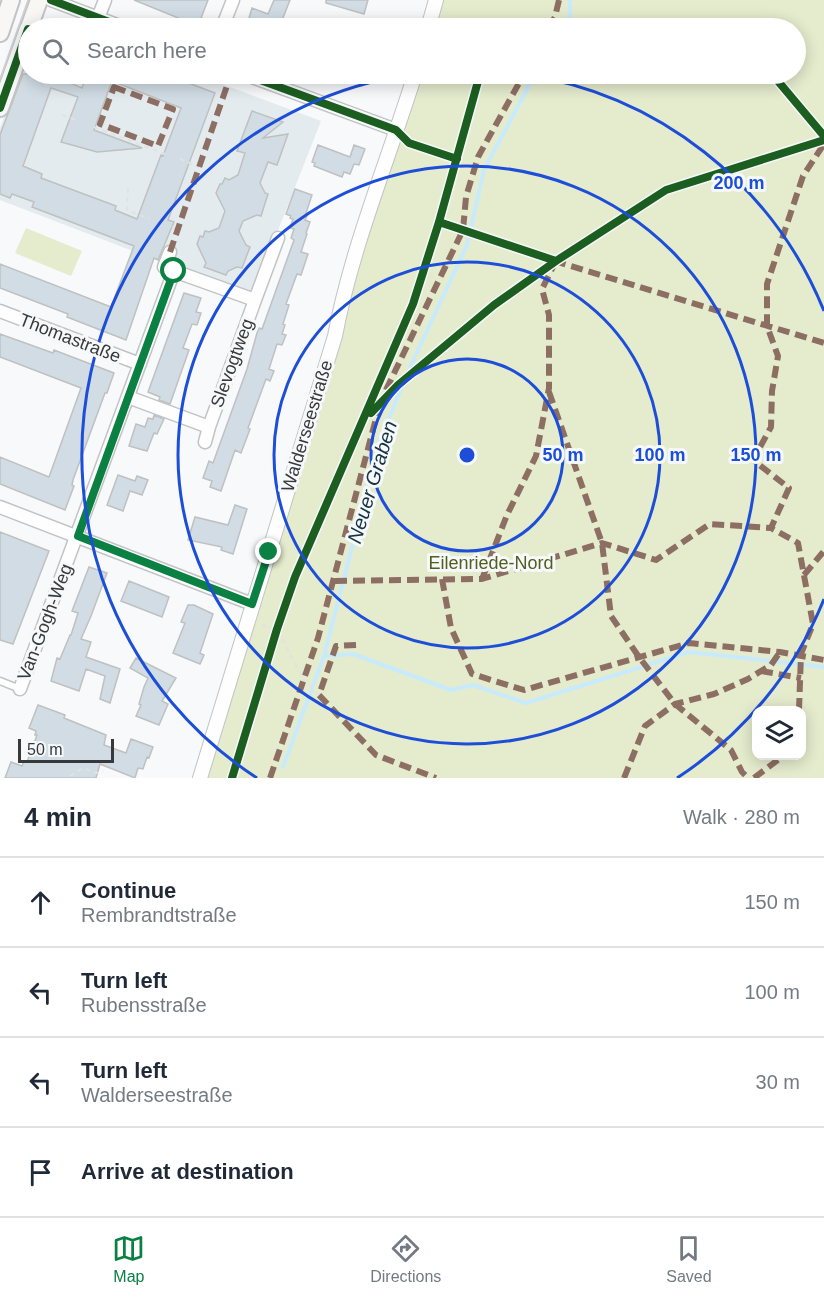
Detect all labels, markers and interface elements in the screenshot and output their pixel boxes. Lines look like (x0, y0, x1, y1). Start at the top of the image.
search box (18, 18, 806, 84)
icon: search (39, 35, 72, 68)
text: Search here (87, 38, 207, 63)
text: 200 m (713, 173, 765, 193)
route start (160, 257, 186, 283)
street label: Thomastraße (16, 309, 124, 367)
street label: Slevogtweg (207, 316, 257, 410)
street label: Walderseestraße (277, 358, 337, 494)
water label: Neuer Graben (343, 418, 401, 546)
centre of rings (457, 445, 477, 465)
text: 50 m (542, 445, 584, 465)
text: 100 m (634, 445, 686, 465)
text: 150 m (730, 445, 782, 465)
route end (255, 538, 281, 564)
park label: Eilenriede-Nord (428, 553, 554, 573)
street label: Van-Gogh-Weg (14, 561, 76, 683)
map controls (752, 706, 806, 760)
button: layers (752, 706, 806, 760)
scale bar (18, 736, 114, 764)
text: 50 m (27, 741, 63, 758)
text: 4 min (24, 802, 92, 832)
text: Walk · 280 m (683, 806, 800, 828)
text: Continue (81, 878, 176, 903)
icon: ahead (24, 886, 57, 919)
text: 150 m (744, 891, 800, 913)
text: Rembrandtstraße (81, 904, 237, 926)
text: Turn left (81, 968, 167, 993)
icon: left (24, 976, 57, 1009)
text: 100 m (744, 981, 800, 1003)
text: Rubensstraße (81, 994, 207, 1016)
text: Turn left (81, 1058, 167, 1083)
icon: left (24, 1066, 57, 1099)
text: 30 m (756, 1071, 800, 1093)
text: Walderseestraße (81, 1084, 233, 1106)
icon: arrive (24, 1156, 57, 1189)
text: Arrive at destination (81, 1159, 294, 1184)
tab: Map (112, 1232, 145, 1286)
tab: Directions (370, 1232, 441, 1286)
tab: Saved (666, 1232, 712, 1286)

